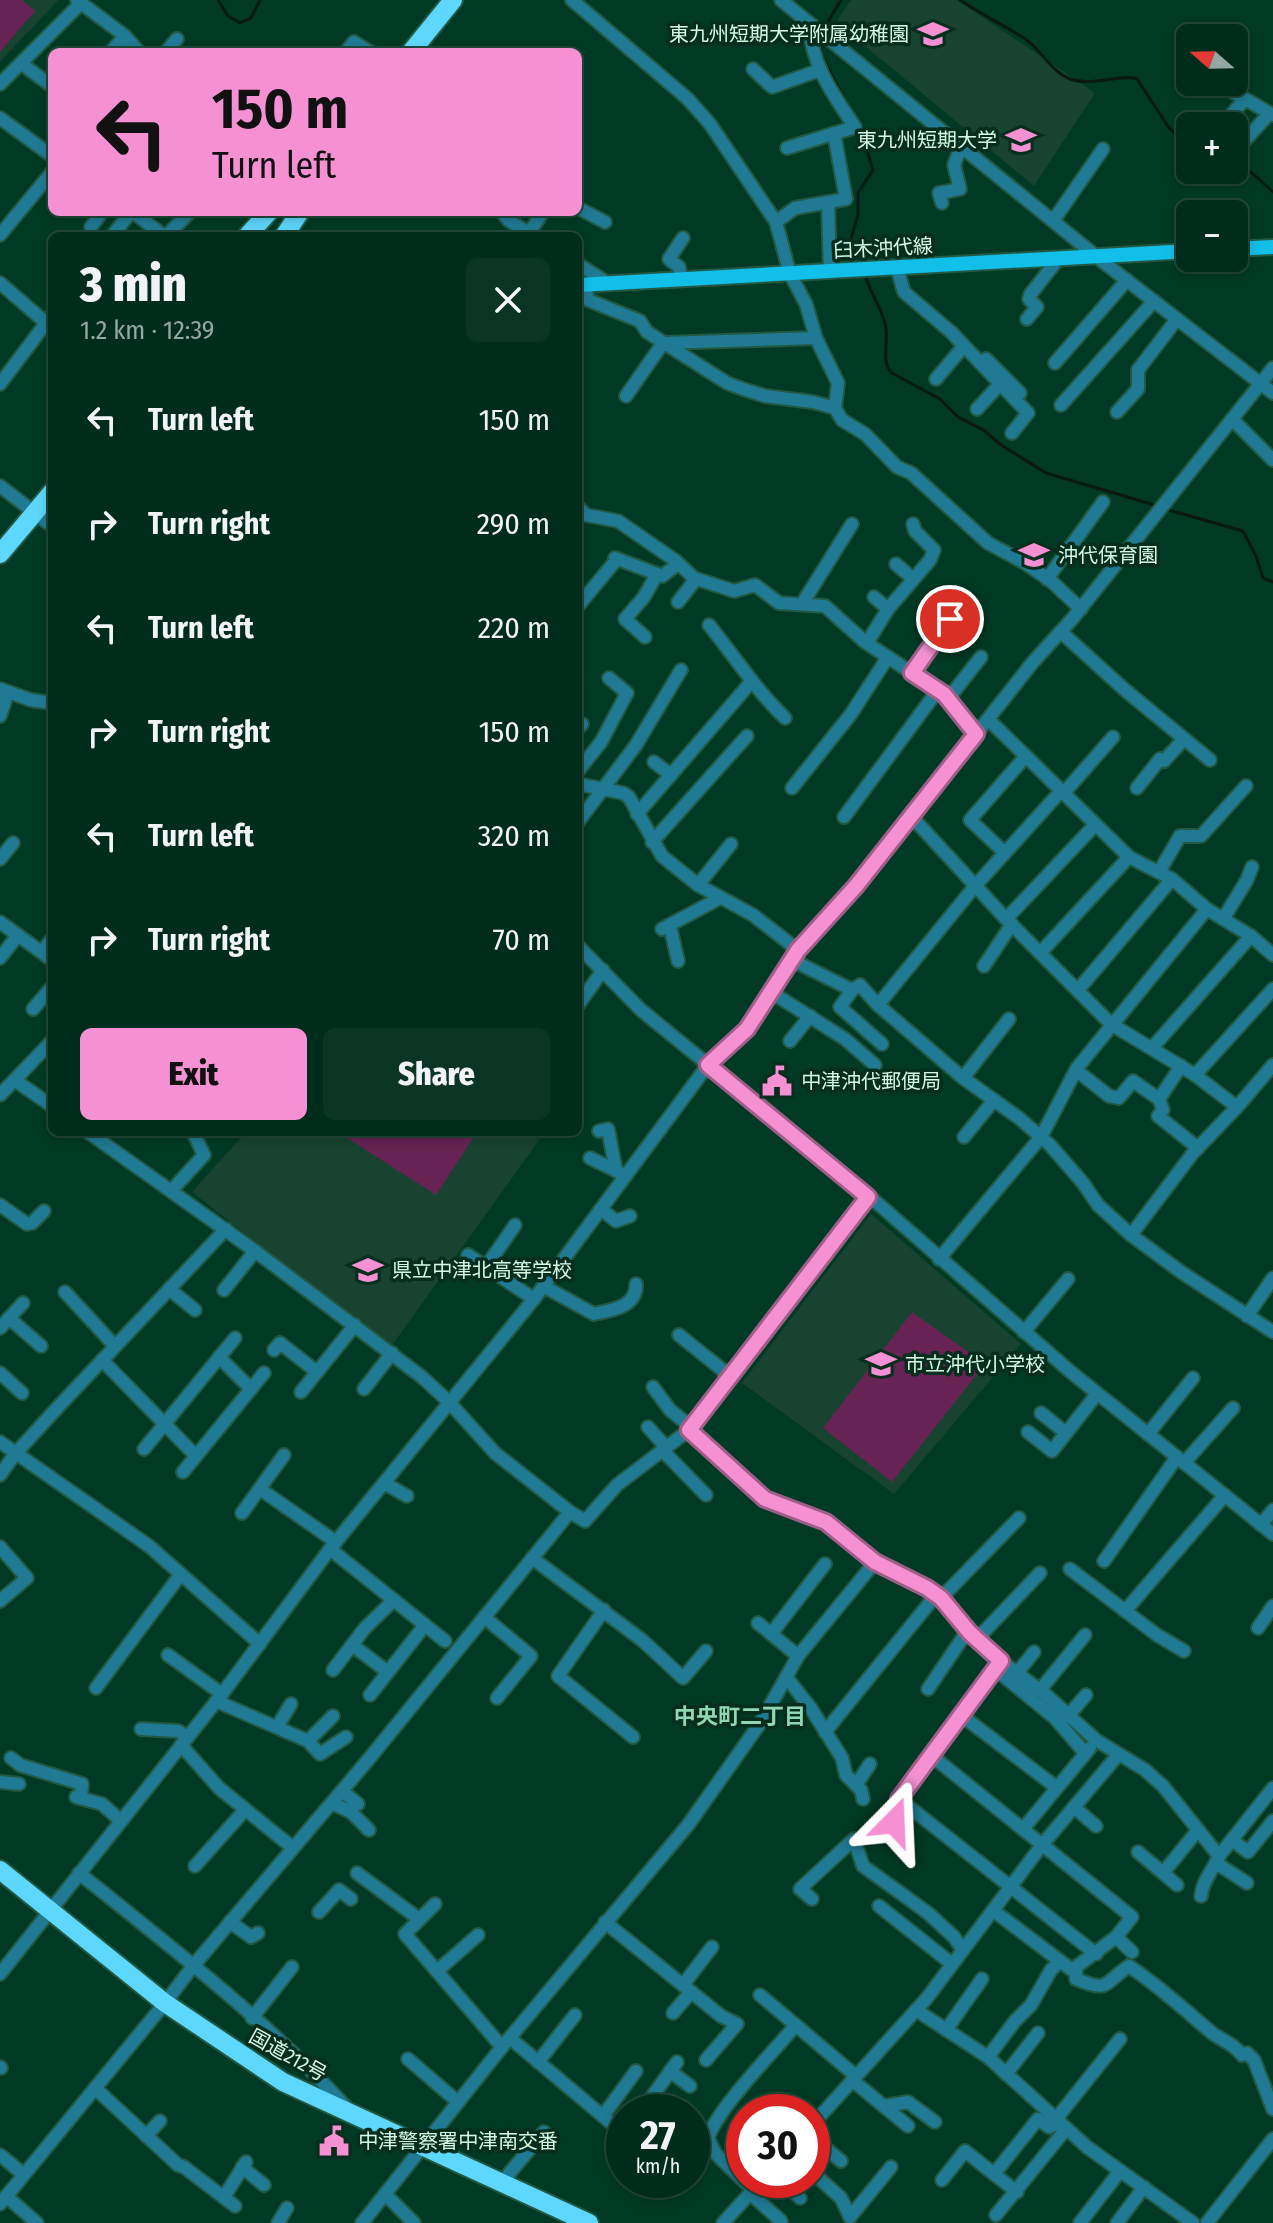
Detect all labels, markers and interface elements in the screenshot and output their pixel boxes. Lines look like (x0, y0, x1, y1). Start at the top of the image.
school or university icon: 東九州短期大学附属幼稚園 (916, 17, 950, 51)
place label: 東九州短期大学附属幼稚園 (669, 22, 909, 46)
north arrow (1176, 24, 1248, 96)
map controls (1176, 24, 1248, 272)
text: 150 m (212, 76, 348, 143)
icon: left (80, 80, 184, 184)
button: + (1176, 112, 1248, 184)
school or university icon: 東九州短期大学 (1004, 123, 1038, 157)
place label: 東九州短期大学 (857, 128, 997, 152)
text: Turn left (212, 144, 336, 188)
button: − (1176, 200, 1248, 272)
street label: 臼木沖代線 (832, 233, 934, 263)
text: 3 min (80, 256, 187, 314)
button: close (466, 258, 550, 342)
text: 1.2 km · 12:39 (80, 315, 215, 346)
icon: left (80, 398, 124, 442)
text: Turn left (148, 402, 254, 438)
text: 150 m (479, 402, 550, 438)
icon: right (80, 502, 124, 546)
text: Turn right (148, 506, 270, 542)
text: 290 m (477, 506, 550, 542)
school or university icon: 沖代保育園 (1017, 538, 1051, 572)
place label: 沖代保育園 (1058, 543, 1158, 567)
pin (916, 585, 984, 653)
icon: arrive (928, 597, 972, 641)
icon: left (80, 606, 124, 650)
text: Turn left (148, 610, 254, 646)
text: 220 m (478, 610, 550, 646)
icon: right (80, 710, 124, 754)
text: Turn right (148, 714, 270, 750)
text: 150 m (479, 714, 550, 750)
icon: left (80, 814, 124, 858)
text: Turn left (148, 818, 254, 854)
text: 320 m (478, 818, 550, 854)
icon: right (80, 918, 124, 962)
text: Turn right (148, 922, 270, 958)
text: 70 m (492, 922, 550, 958)
button: Exit (80, 1028, 307, 1120)
button: Share (323, 1028, 550, 1120)
public building icon: 中津沖代郵便局 (760, 1064, 794, 1098)
place label: 中津沖代郵便局 (801, 1069, 941, 1093)
school or university icon: 県立中津北高等学校 (351, 1253, 385, 1287)
place label: 県立中津北高等学校 (392, 1258, 572, 1282)
school or university icon: 市立沖代小学校 (864, 1347, 898, 1381)
place label: 市立沖代小学校 (905, 1352, 1045, 1376)
district label: 中央町二丁目 (674, 1703, 806, 1730)
position arrow (852, 1780, 936, 1864)
street label: 国道212号 (245, 2024, 331, 2086)
speed limit sign: 30 (726, 2094, 830, 2198)
text: 27 (640, 2112, 676, 2160)
public building icon: 中津警察署中津南交番 (317, 2124, 351, 2158)
place label: 中津警察署中津南交番 (358, 2129, 558, 2153)
text: km/h (636, 2154, 680, 2178)

